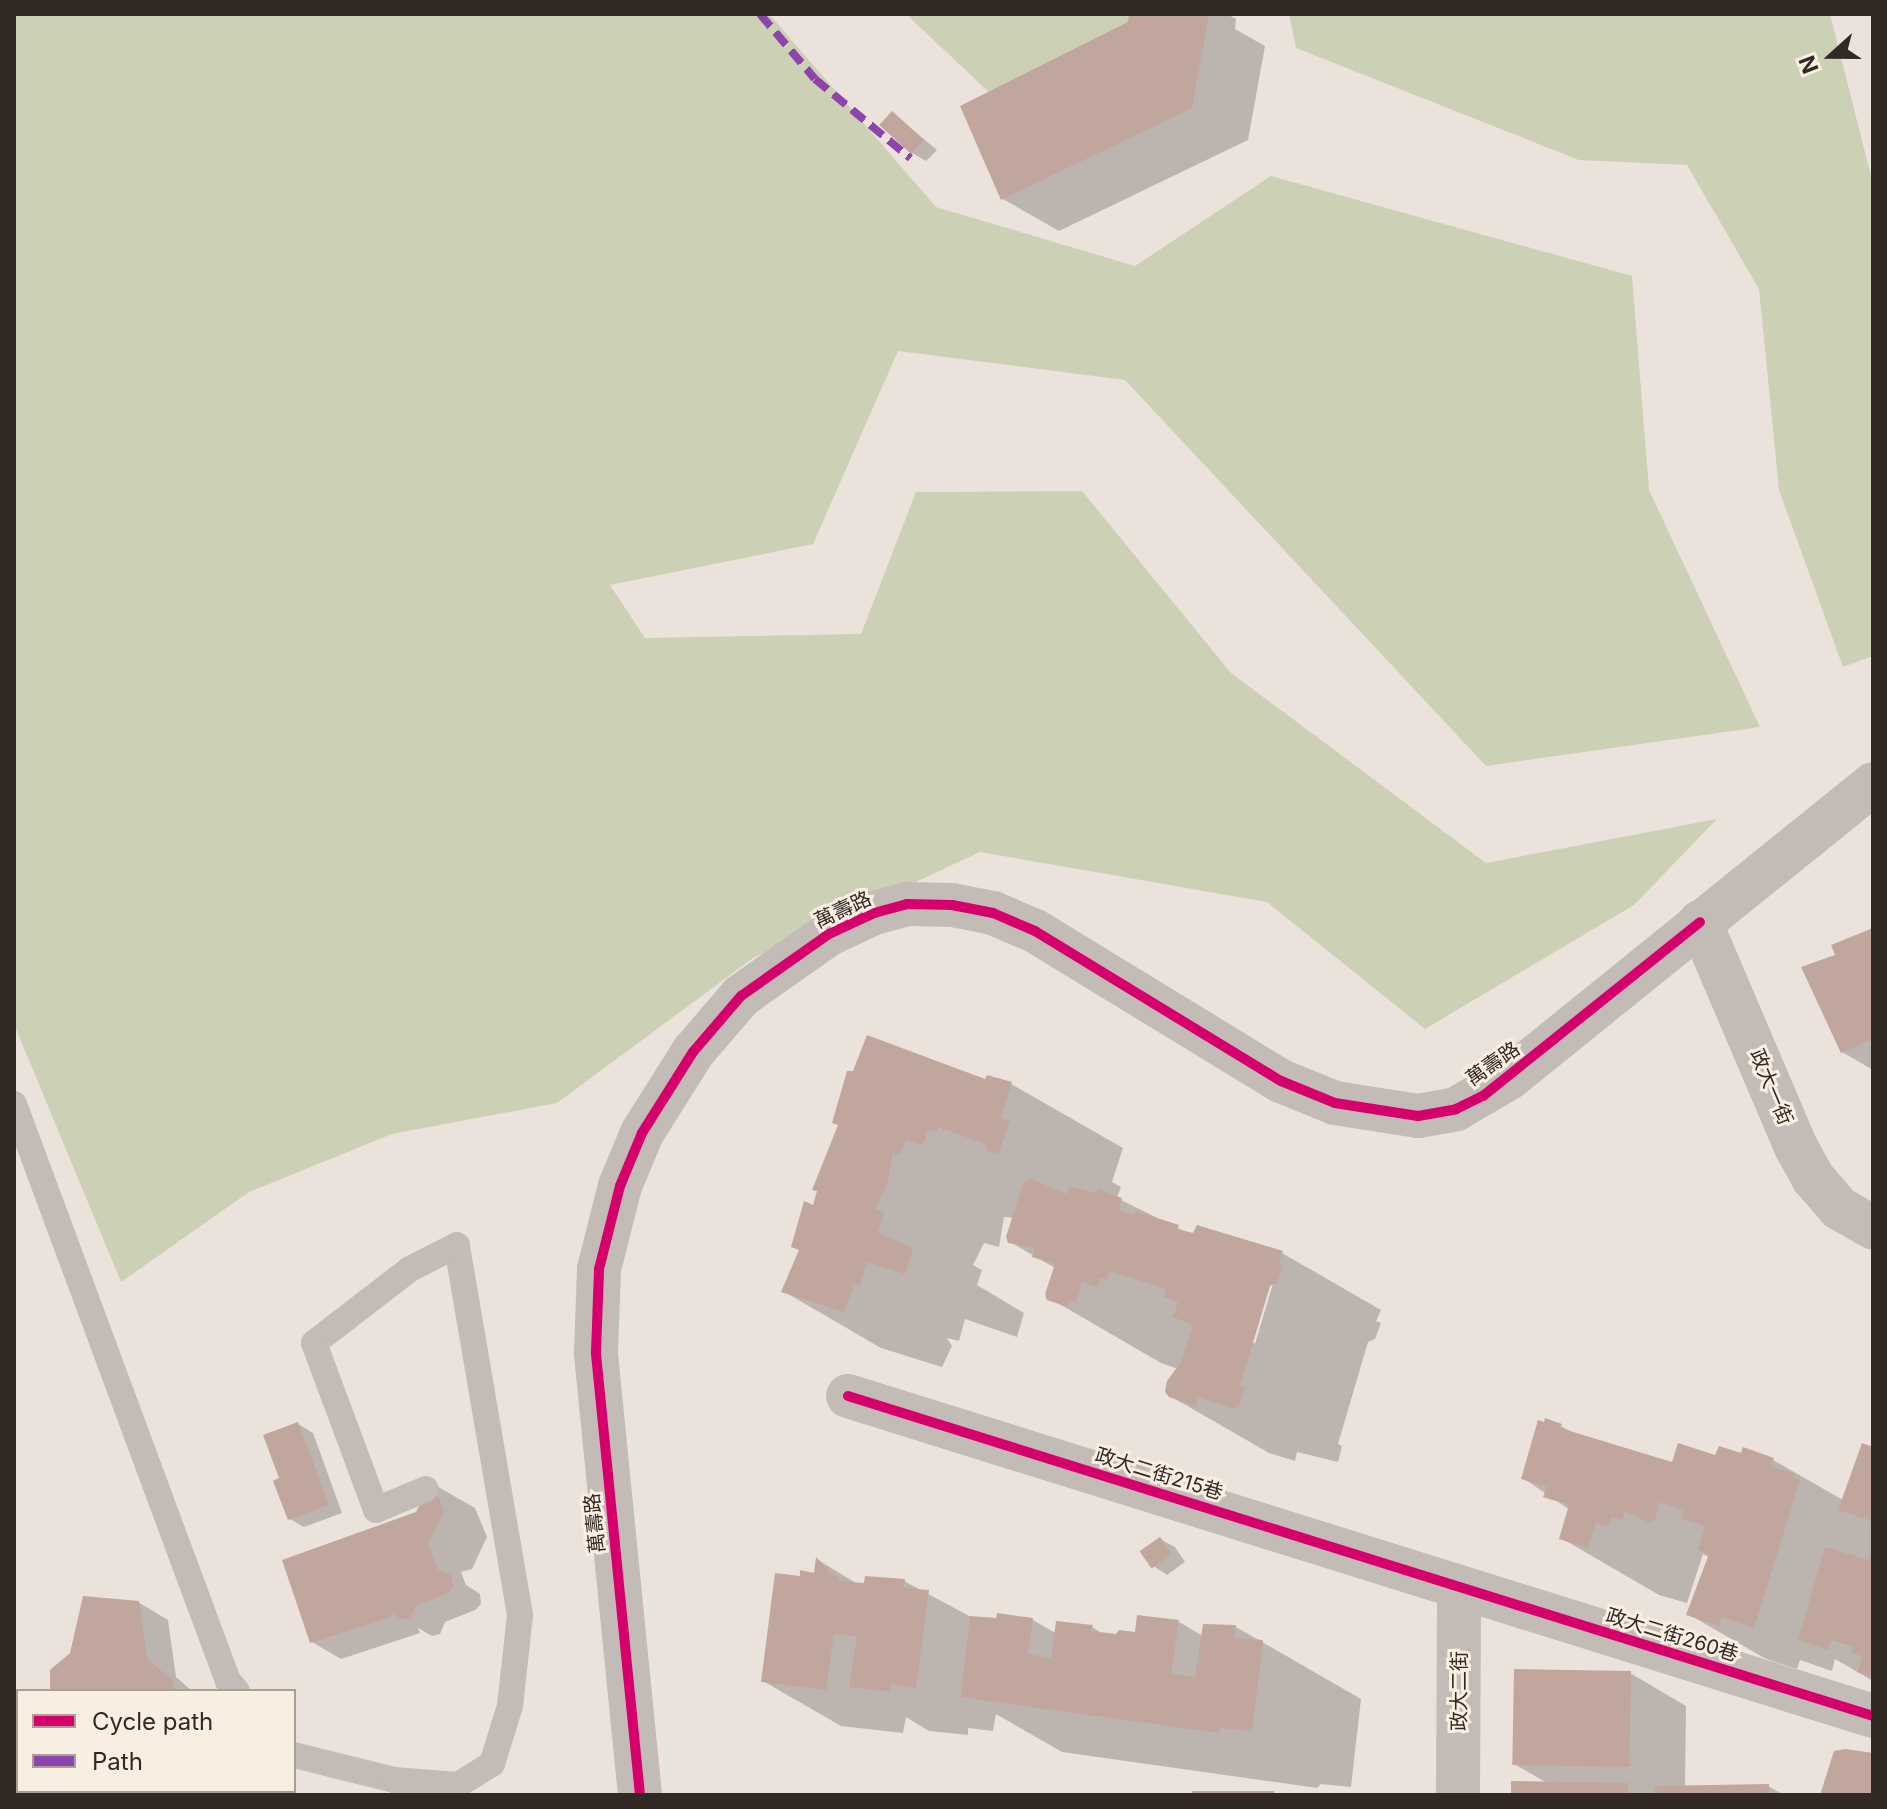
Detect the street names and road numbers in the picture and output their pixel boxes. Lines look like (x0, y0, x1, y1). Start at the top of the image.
street label: 萬壽路 (811, 886, 875, 934)
street label: 萬壽路 (1462, 1037, 1524, 1091)
street label: 政大一街 (1744, 1045, 1798, 1129)
street label: 政大二街215巷 (1092, 1443, 1226, 1505)
street label: 萬壽路 (580, 1492, 610, 1554)
street label: 政大二街260巷 (1603, 1603, 1741, 1667)
street label: 政大二街 (1447, 1651, 1471, 1731)

